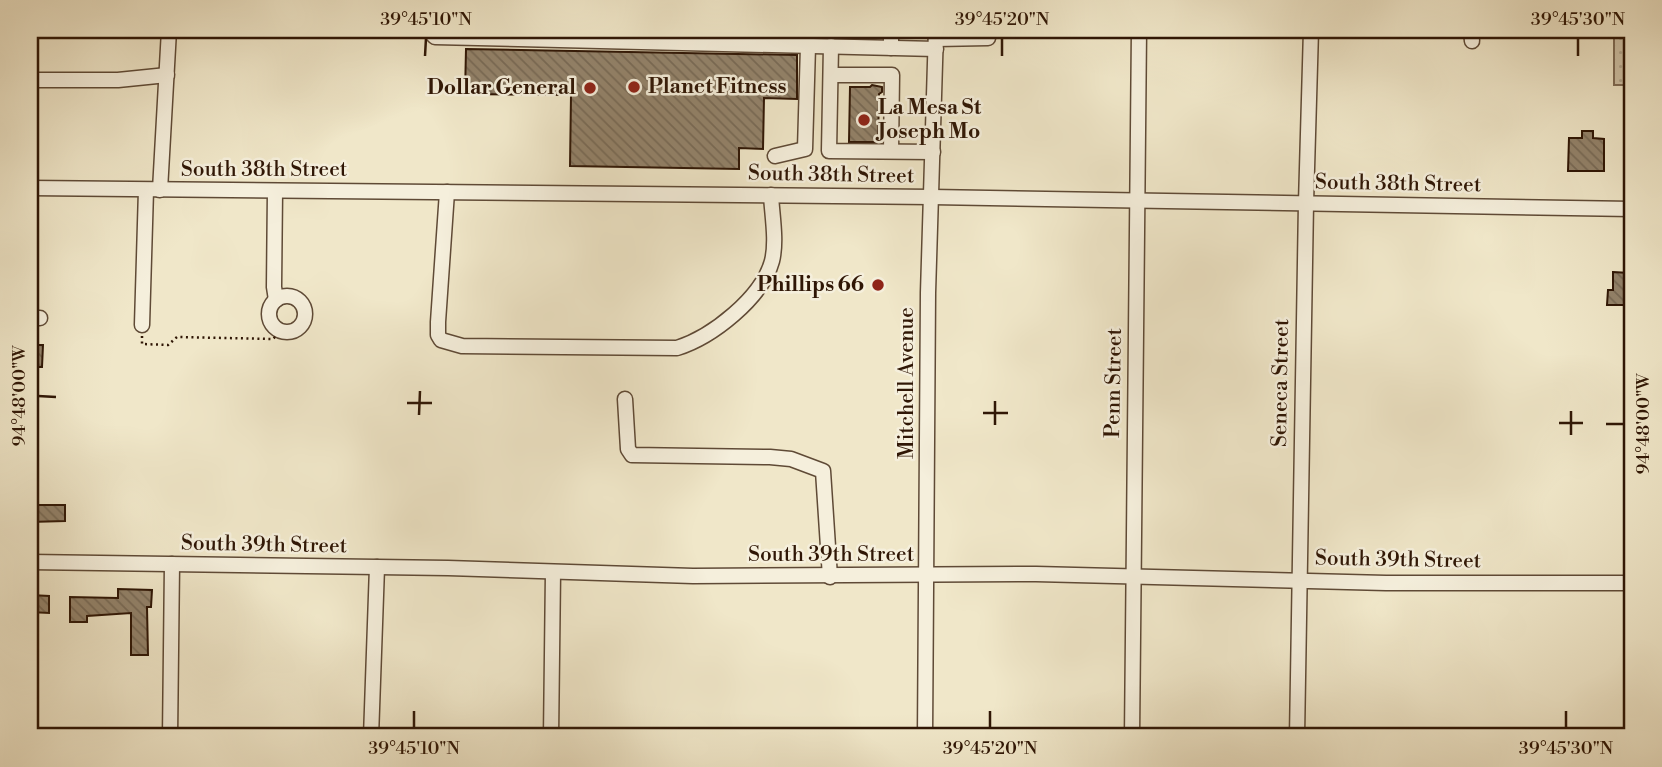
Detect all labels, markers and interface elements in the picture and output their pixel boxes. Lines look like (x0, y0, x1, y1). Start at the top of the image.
text: 39°45'10"N (380, 8, 472, 31)
text: 39°45'20"N (955, 8, 1050, 31)
text: 39°45'30"N (1531, 8, 1626, 31)
place label: Planet Fitness (648, 74, 786, 100)
place label: Dollar General (427, 75, 576, 101)
marker: Planet Fitness (626, 79, 642, 95)
marker: Dollar General (582, 80, 598, 96)
place label: La Mesa St Joseph Mo (875, 95, 982, 145)
marker: La Mesa St Joseph Mo (856, 112, 872, 128)
street label: South 38th Street (181, 157, 348, 183)
street label: South 38th Street (748, 161, 915, 189)
street label: South 38th Street (1315, 170, 1482, 198)
place label: Phillips 66 (757, 272, 864, 298)
marker: Phillips 66 (870, 277, 886, 293)
street label: Mitchell Avenue (894, 307, 920, 459)
street label: Seneca Street (1267, 318, 1295, 447)
street label: Penn Street (1100, 327, 1128, 438)
text: 94°48'00"W (8, 345, 31, 447)
text: 94°48'00"W (1632, 373, 1655, 475)
street label: South 39th Street (181, 531, 348, 559)
street label: South 39th Street (748, 542, 915, 568)
street label: South 39th Street (1315, 546, 1482, 574)
text: 39°45'10"N (368, 737, 460, 760)
text: 39°45'20"N (943, 737, 1038, 760)
text: 39°45'30"N (1519, 737, 1614, 760)

